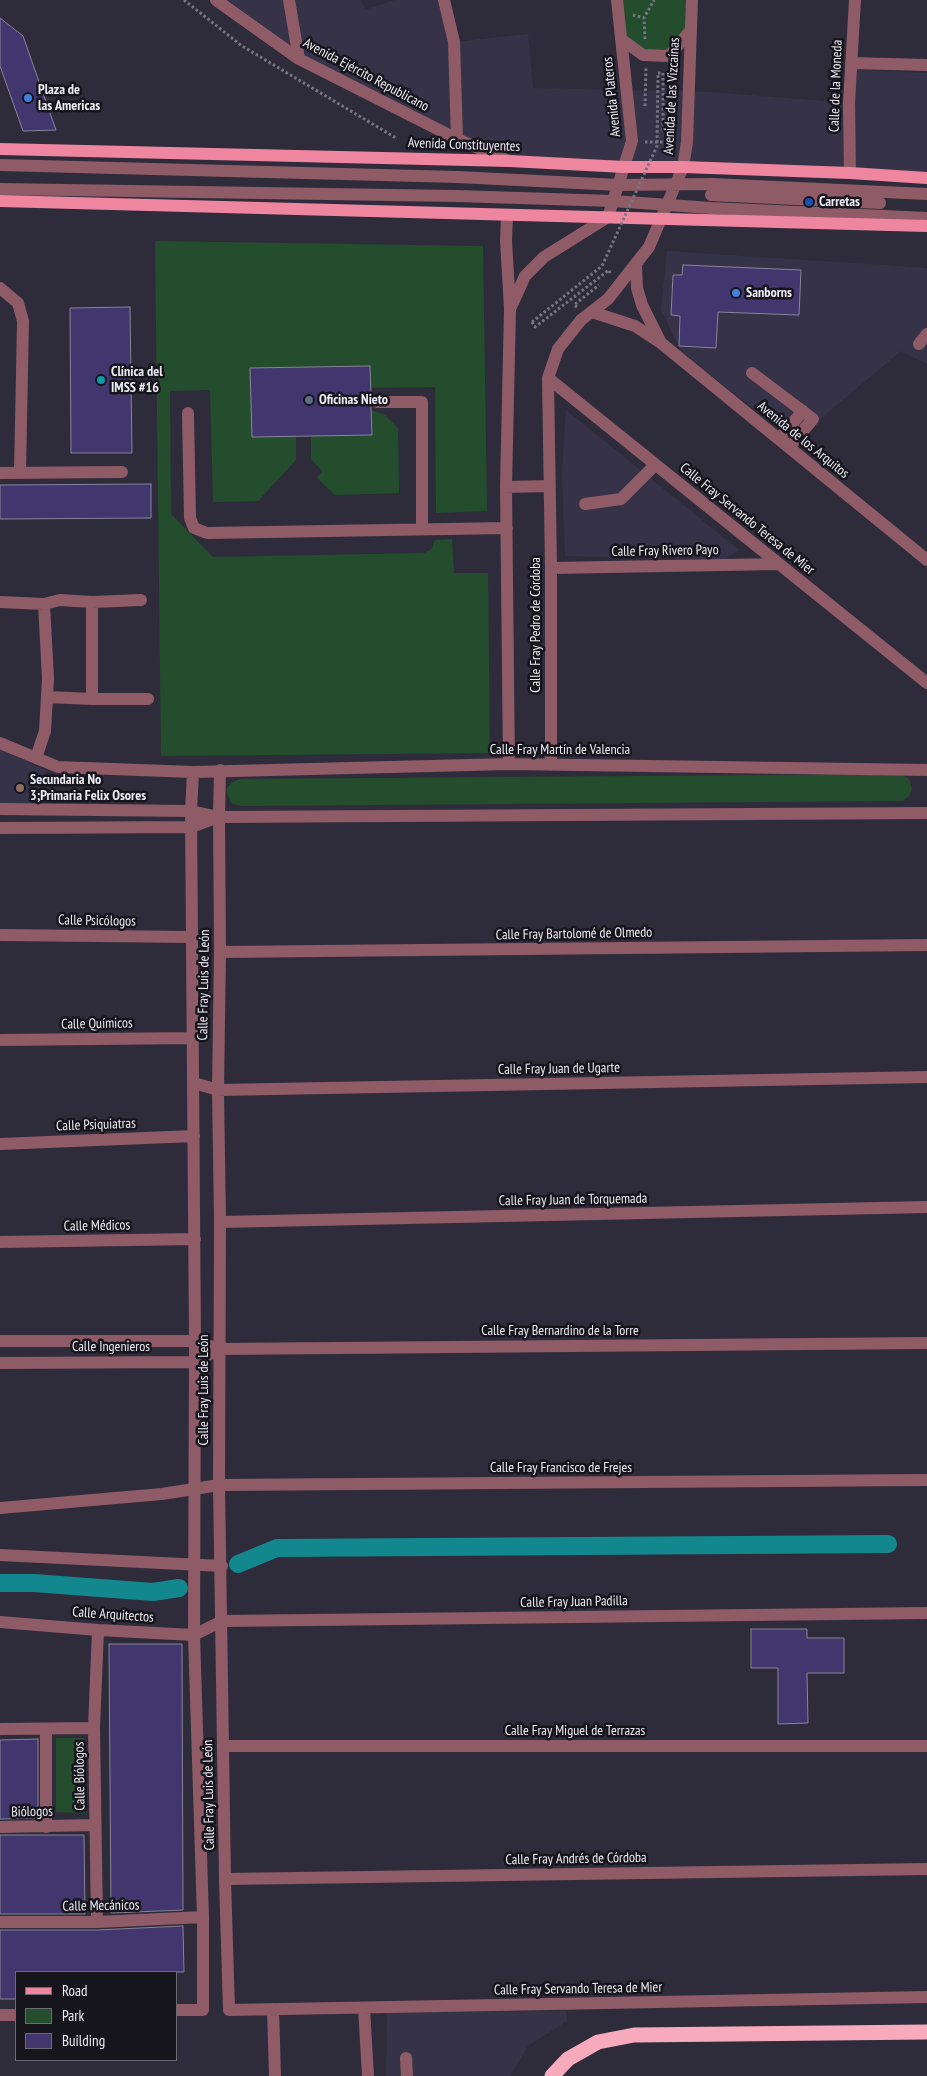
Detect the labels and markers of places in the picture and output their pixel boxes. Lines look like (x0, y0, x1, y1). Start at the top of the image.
place label: Plaza de las Americas (38, 82, 100, 114)
marker: Plaza de las Americas (22, 92, 34, 104)
place label: Carretas (819, 194, 860, 210)
marker: Carretas (803, 196, 815, 208)
place label: Sanborns (746, 285, 792, 301)
marker: Sanborns (730, 287, 742, 299)
place label: Clínica del IMSS #16 (111, 364, 163, 397)
marker: Clínica del IMSS #16 (95, 374, 107, 386)
place label: Oficinas Nieto (319, 392, 388, 408)
marker: Oficinas Nieto (303, 394, 315, 406)
place label: Secundaria No 3;Primaria Felix Osores (30, 772, 146, 804)
marker: Secundaria No 3;Primaria Felix Osores (14, 782, 26, 794)

